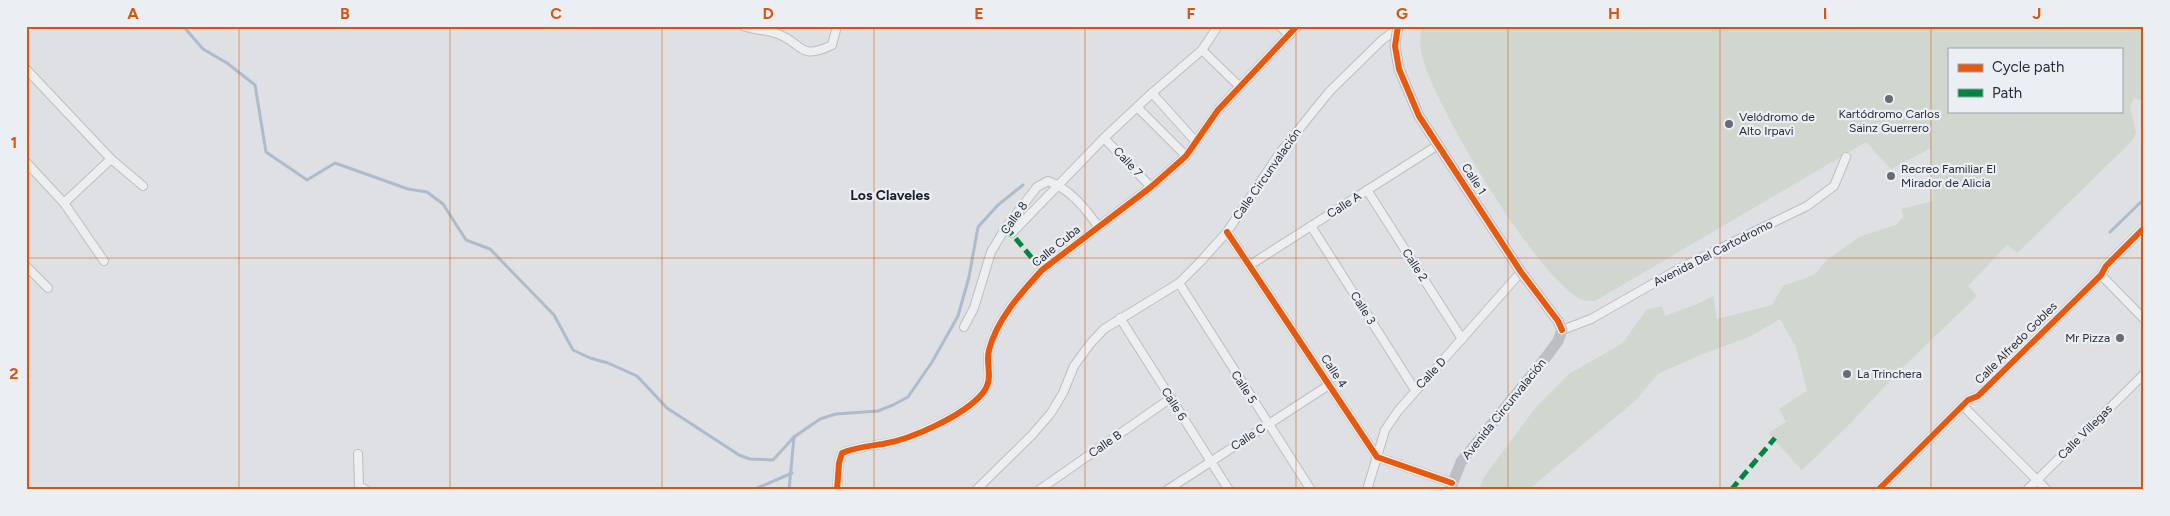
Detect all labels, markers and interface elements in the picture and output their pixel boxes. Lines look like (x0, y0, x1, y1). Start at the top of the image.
text: A (127, 4, 139, 23)
text: B (340, 4, 350, 23)
text: C (550, 4, 562, 23)
text: D (762, 4, 774, 23)
text: E (974, 4, 984, 23)
text: F (1187, 4, 1196, 23)
text: G (1396, 4, 1408, 23)
text: H (1608, 4, 1620, 23)
text: I (1823, 4, 1827, 23)
text: J (2033, 4, 2041, 23)
legend (1948, 48, 2122, 112)
text: Cycle path (1992, 58, 2064, 76)
text: Path (1992, 84, 2022, 102)
marker: Kartódromo Carlos Sainz Guerrero (1883, 93, 1895, 105)
place label: Kartódromo Carlos Sainz Guerrero (1838, 107, 1940, 135)
place label: Velódromo de Alto Irpavi (1739, 110, 1815, 138)
marker: Velódromo de Alto Irpavi (1723, 118, 1735, 130)
street label: Calle Circunvalación (1230, 125, 1304, 223)
text: 1 (11, 133, 17, 152)
street label: Calle 7 (1111, 144, 1146, 180)
street label: Calle 1 (1459, 161, 1489, 197)
place label: Recreo Familiar El Mirador de Alicia (1901, 162, 1996, 190)
marker: Recreo Familiar El Mirador de Alicia (1885, 170, 1897, 182)
district label: Los Claveles (850, 187, 930, 204)
street label: Calle A (1324, 189, 1364, 221)
street label: Calle 8 (997, 199, 1031, 237)
street label: Avenida Del Cartodromo (1651, 217, 1775, 289)
street label: Calle Cuba (1029, 222, 1083, 270)
street label: Calle 2 (1399, 246, 1431, 284)
street label: Calle 3 (1347, 289, 1379, 327)
street label: Calle Alfredo Gobles (1972, 299, 2060, 387)
place label: Mr Pizza (2065, 331, 2110, 345)
marker: Mr Pizza (2114, 332, 2126, 344)
street label: Calle 4 (1318, 352, 1350, 391)
street label: Calle D (1413, 354, 1449, 392)
street label: Avenida Circunvalación (1459, 356, 1549, 462)
text: 2 (9, 364, 19, 383)
place label: La Trinchera (1857, 367, 1922, 381)
street label: Calle 5 (1228, 368, 1260, 406)
marker: La Trinchera (1841, 368, 1853, 380)
street label: Calle 6 (1158, 385, 1190, 423)
street label: Calle Villegas (2055, 402, 2115, 462)
street label: Calle C (1228, 421, 1268, 453)
street label: Calle B (1086, 428, 1124, 460)

